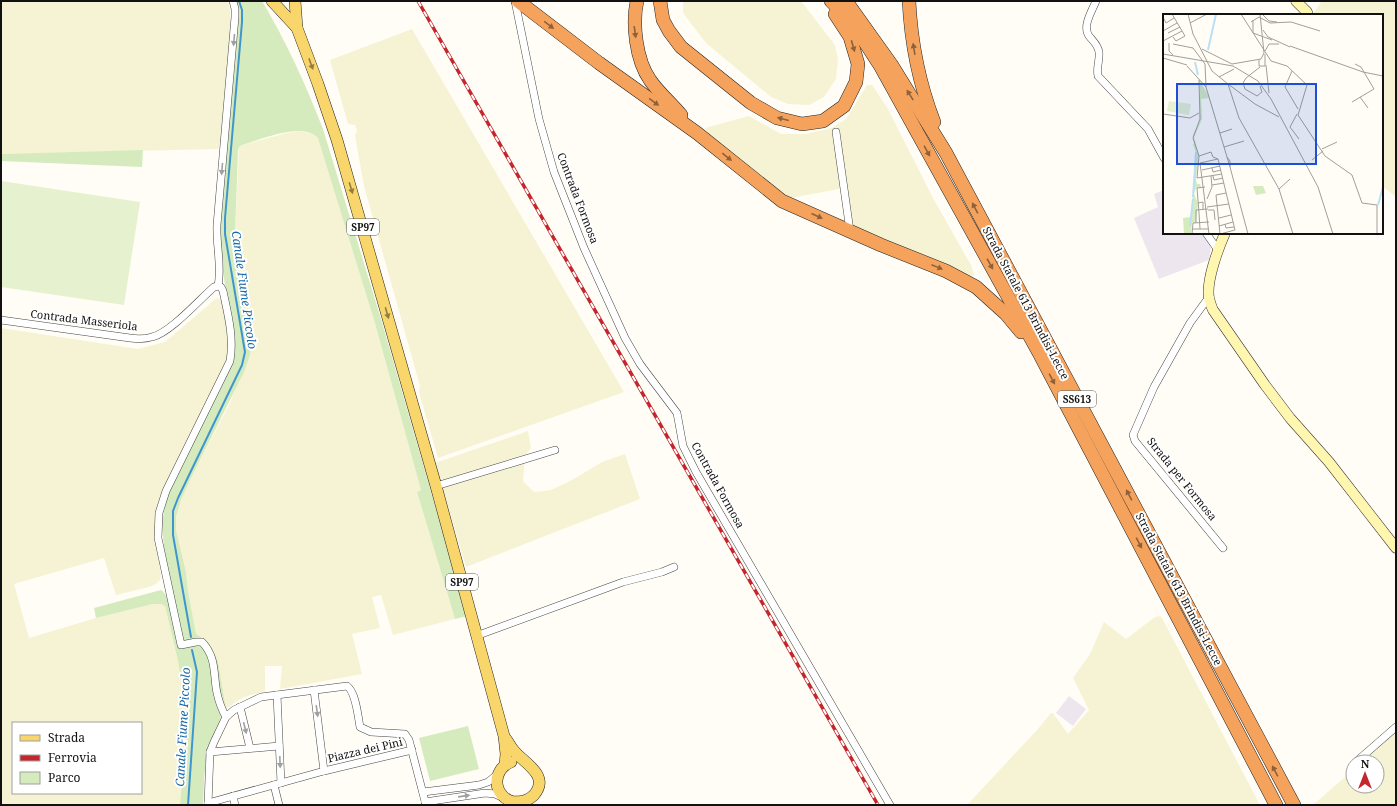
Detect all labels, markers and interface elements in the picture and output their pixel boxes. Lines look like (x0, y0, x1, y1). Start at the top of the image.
inset map (1163, 14, 1383, 234)
one-way arrow (544, 20, 555, 29)
one-way arrow (632, 26, 638, 38)
one-way arrow (230, 34, 237, 46)
one-way arrow (850, 40, 856, 52)
one-way arrow (911, 43, 917, 55)
one-way arrow (309, 59, 315, 71)
one-way arrow (907, 89, 914, 101)
one-way arrow (648, 98, 659, 106)
one-way arrow (777, 116, 789, 122)
one-way arrow (924, 145, 931, 156)
street label: Contrada Formosa (554, 150, 603, 246)
one-way arrow (722, 153, 733, 162)
one-way arrow (219, 163, 226, 175)
one-way arrow (348, 182, 354, 194)
one-way arrow (972, 202, 978, 213)
one-way arrow (812, 214, 824, 220)
road number: SP97 (347, 219, 379, 235)
street label: Strada Statale 613 Brindisi-Lecce (980, 224, 1073, 382)
water label: Canale Fiume Piccolo (228, 230, 261, 350)
one-way arrow (987, 259, 994, 270)
one-way arrow (931, 265, 943, 271)
street label: Contrada Masseriola (30, 305, 139, 334)
one-way arrow (384, 307, 390, 319)
one-way arrow (1049, 373, 1056, 384)
road number: SS613 (1058, 391, 1096, 407)
street label: Strada per Formosa (1144, 434, 1221, 523)
street label: Contrada Formosa (688, 439, 748, 531)
one-way arrow (1125, 489, 1132, 501)
street label: Strada Statale 613 Brindisi-Lecce (1133, 510, 1226, 668)
one-way arrow (1135, 538, 1142, 549)
road number: SP97 (446, 574, 478, 590)
water label: Canale Fiume Piccolo (171, 667, 194, 787)
one-way arrow (313, 705, 320, 717)
one-way arrow (243, 721, 249, 734)
legend (12, 722, 142, 794)
text: Strada (48, 729, 85, 746)
street label: Piazza dei Pini (326, 733, 404, 765)
text: Ferrovia (48, 749, 97, 766)
north arrow (1345, 754, 1385, 794)
one-way arrow (277, 756, 283, 769)
text: N (1361, 756, 1370, 771)
one-way arrow (1272, 765, 1279, 776)
text: Parco (48, 769, 81, 786)
one-way arrow (458, 793, 470, 799)

